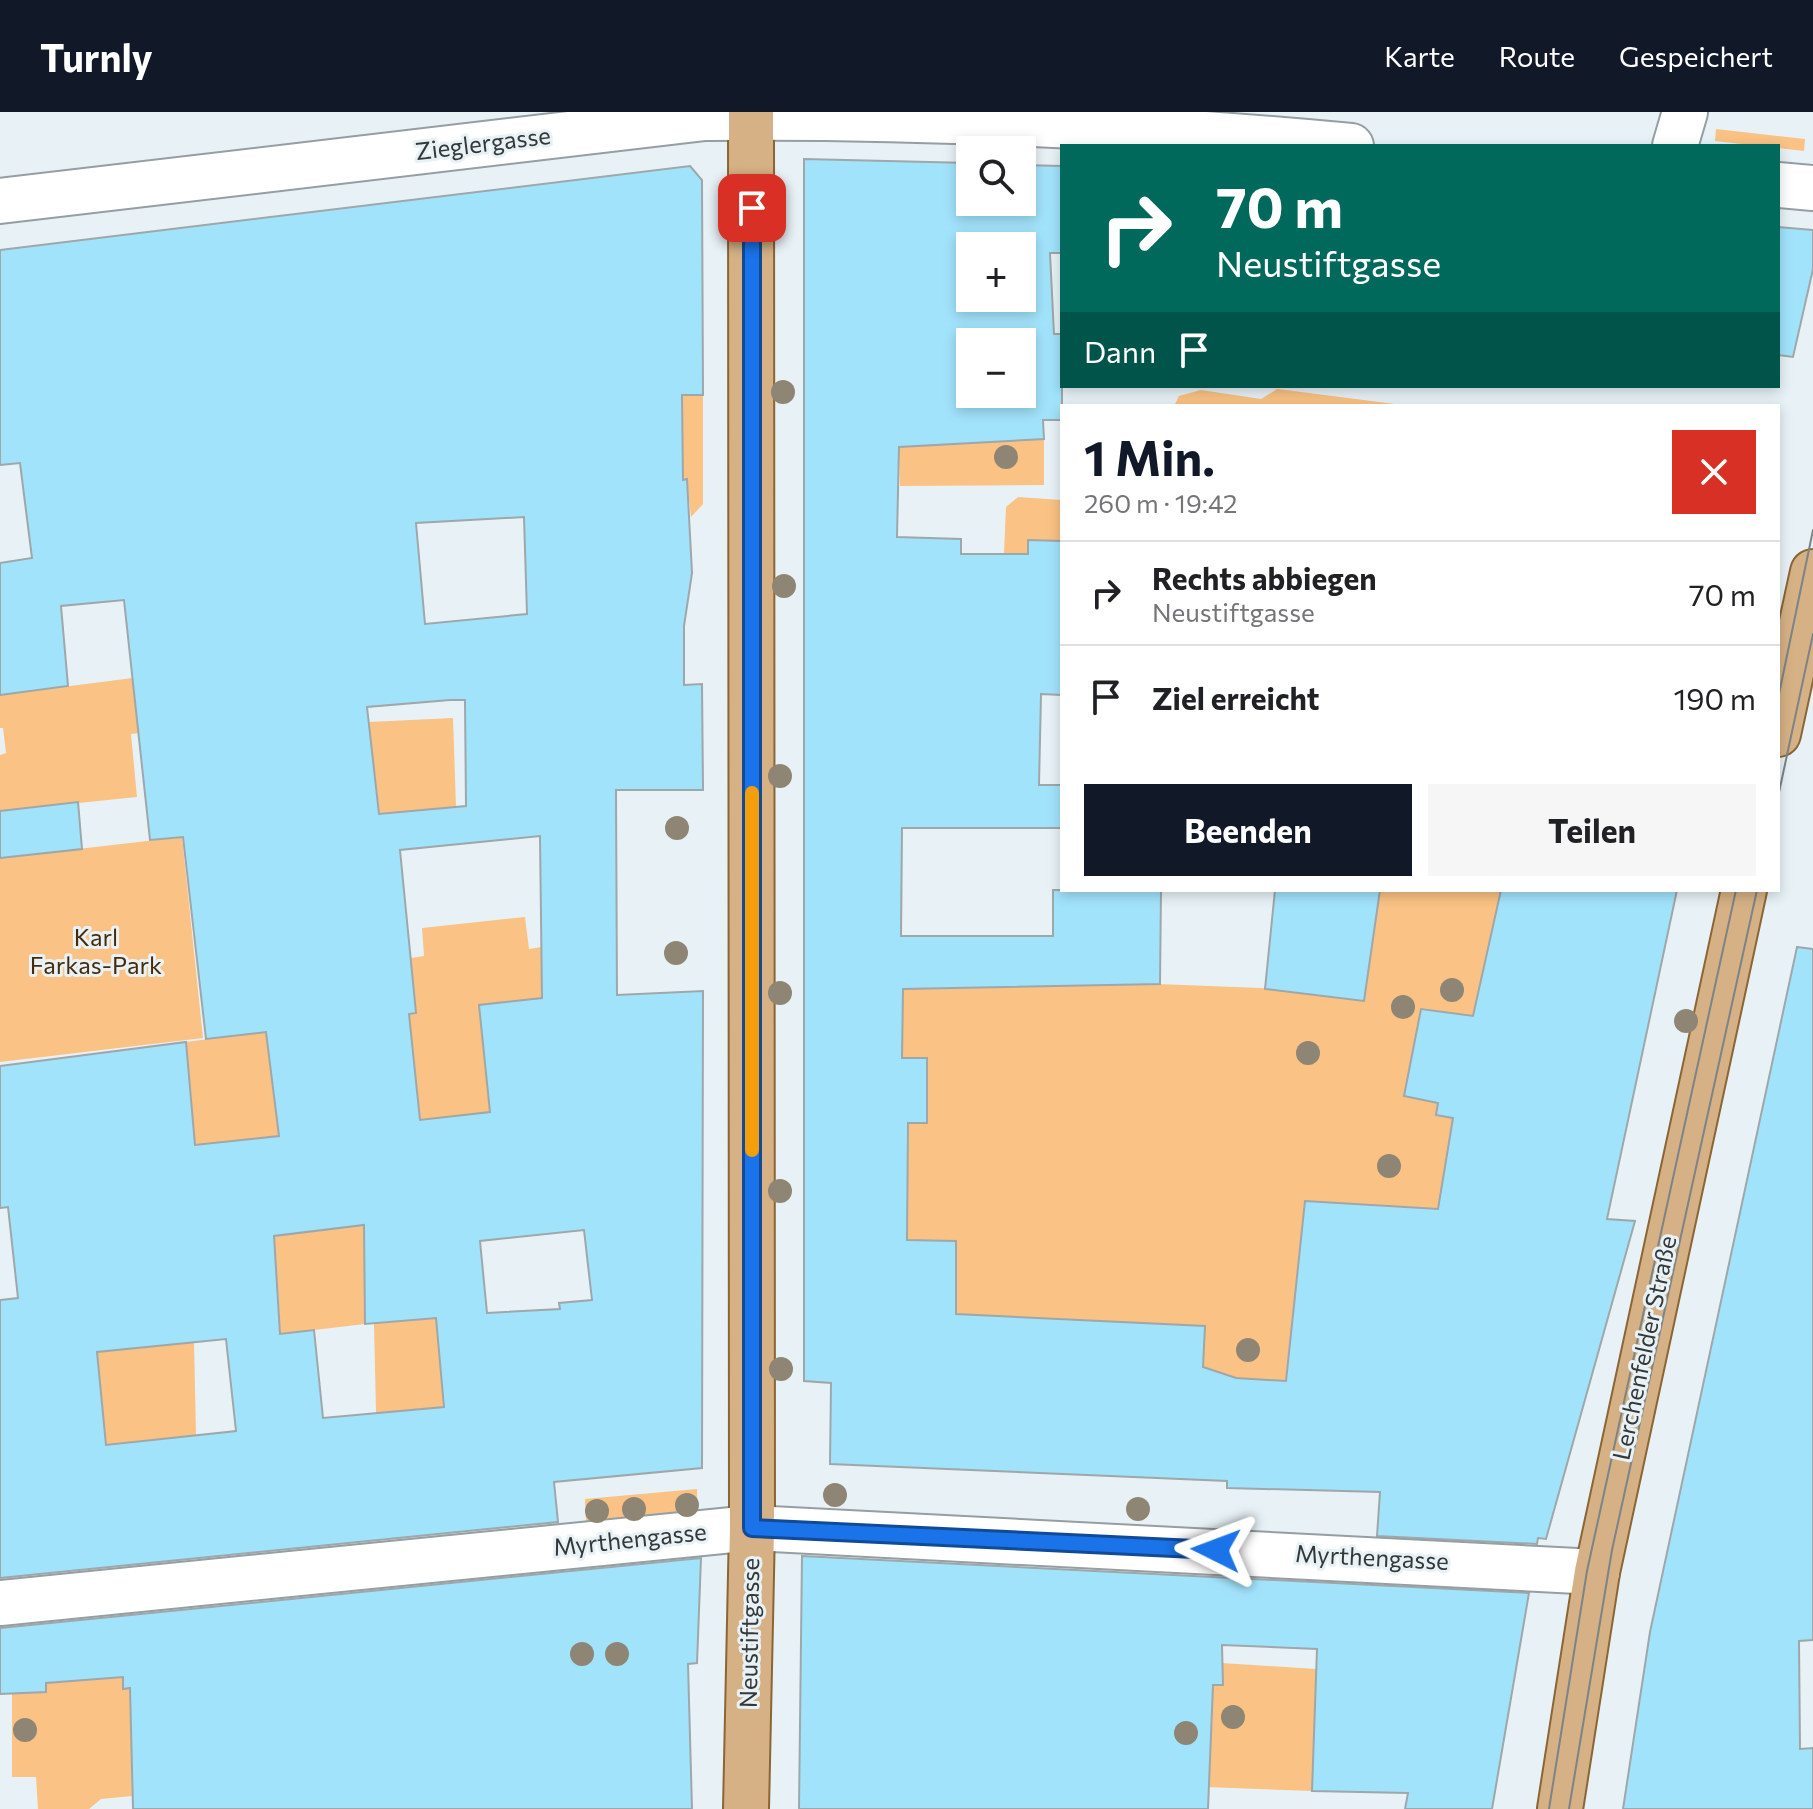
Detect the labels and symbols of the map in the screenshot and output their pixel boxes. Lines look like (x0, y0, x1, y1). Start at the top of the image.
street label: Zieglergasse (413, 120, 552, 165)
pin (718, 174, 786, 242)
park label: Karl Farkas-Park (30, 922, 162, 979)
street label: Lerchenfelder Straße (1606, 1233, 1681, 1463)
position arrow (1174, 1508, 1258, 1592)
street label: Myrthengasse (552, 1516, 708, 1561)
street label: Myrthengasse (1294, 1538, 1450, 1575)
street label: Neustiftgasse (733, 1558, 764, 1708)

